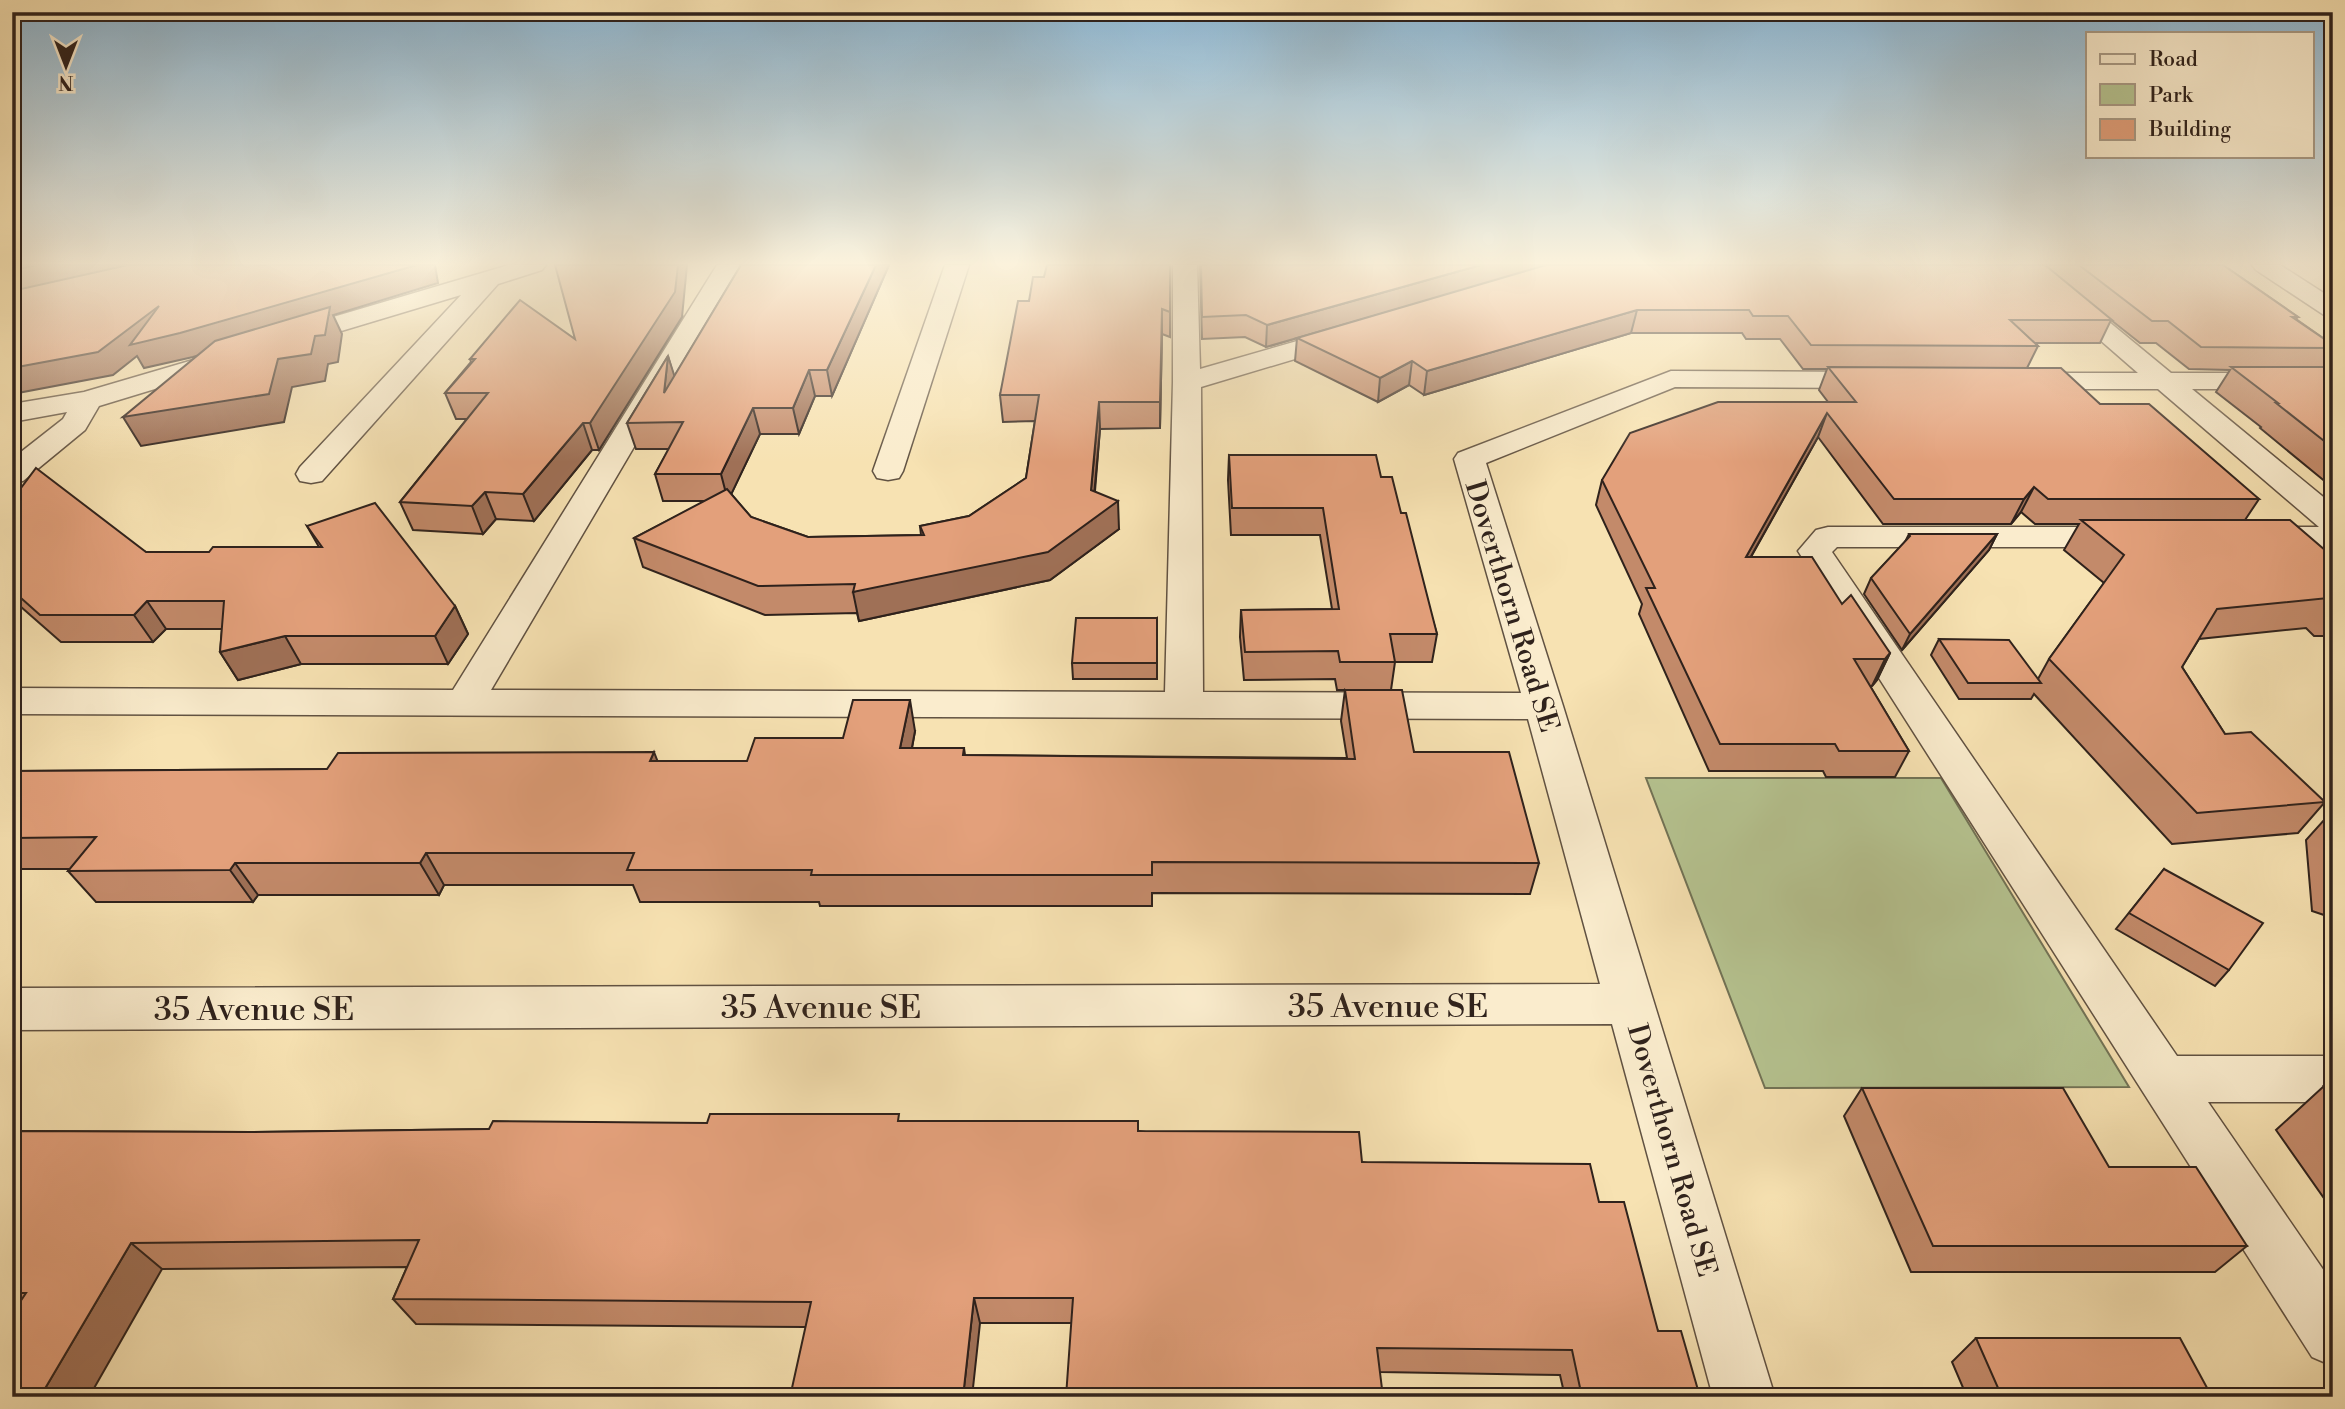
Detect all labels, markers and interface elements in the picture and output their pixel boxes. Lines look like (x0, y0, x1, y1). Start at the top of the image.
north arrow (32, 32, 102, 102)
legend (2086, 32, 2314, 158)
text: Road (2149, 47, 2198, 73)
text: N (58, 70, 74, 94)
text: Park (2149, 83, 2194, 109)
text: Building (2148, 117, 2231, 143)
street label: Doverthorn Road SE (1457, 476, 1566, 736)
street label: 35 Avenue SE (1288, 987, 1488, 1028)
street label: 35 Avenue SE (721, 988, 921, 1029)
street label: 35 Avenue SE (154, 990, 354, 1031)
street label: Doverthorn Road SE (1619, 1020, 1724, 1281)

